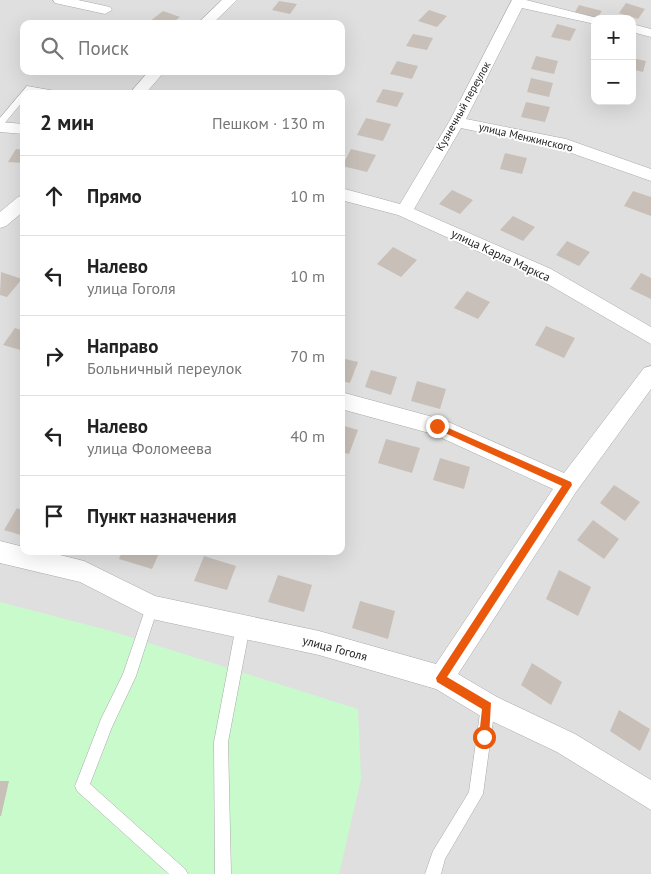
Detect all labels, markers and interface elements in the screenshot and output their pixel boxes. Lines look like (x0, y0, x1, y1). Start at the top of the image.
map controls (591, 15, 636, 105)
button: + (591, 15, 636, 60)
search box (20, 20, 345, 75)
icon: search (38, 34, 66, 62)
text: Поиск (78, 36, 129, 60)
street label: Кузнечный переулок (433, 58, 494, 153)
button: − (591, 60, 636, 105)
text: 2 мин (40, 109, 94, 136)
text: Пешком · 130 m (212, 113, 325, 133)
street label: улица Менжинского (478, 119, 575, 155)
icon: ahead (40, 182, 68, 210)
text: Прямо (87, 184, 142, 208)
text: 10 m (290, 186, 325, 206)
street label: улица Карла Маркса (449, 225, 553, 285)
text: Налево (87, 254, 148, 278)
icon: left (40, 262, 68, 290)
text: 10 m (290, 266, 325, 286)
text: улица Гоголя (87, 278, 176, 298)
text: Направо (87, 334, 158, 358)
icon: right (40, 342, 68, 370)
text: 70 m (290, 346, 325, 366)
text: Больничный переулок (87, 358, 242, 378)
text: Налево (87, 414, 148, 438)
route end (426, 415, 449, 438)
icon: left (40, 422, 68, 450)
text: 40 m (290, 426, 325, 446)
text: улица Фоломеева (87, 438, 212, 458)
icon: arrive (40, 502, 68, 530)
text: Пункт назначения (87, 504, 237, 528)
street label: улица Гоголя (301, 632, 369, 664)
route start (473, 726, 496, 749)

